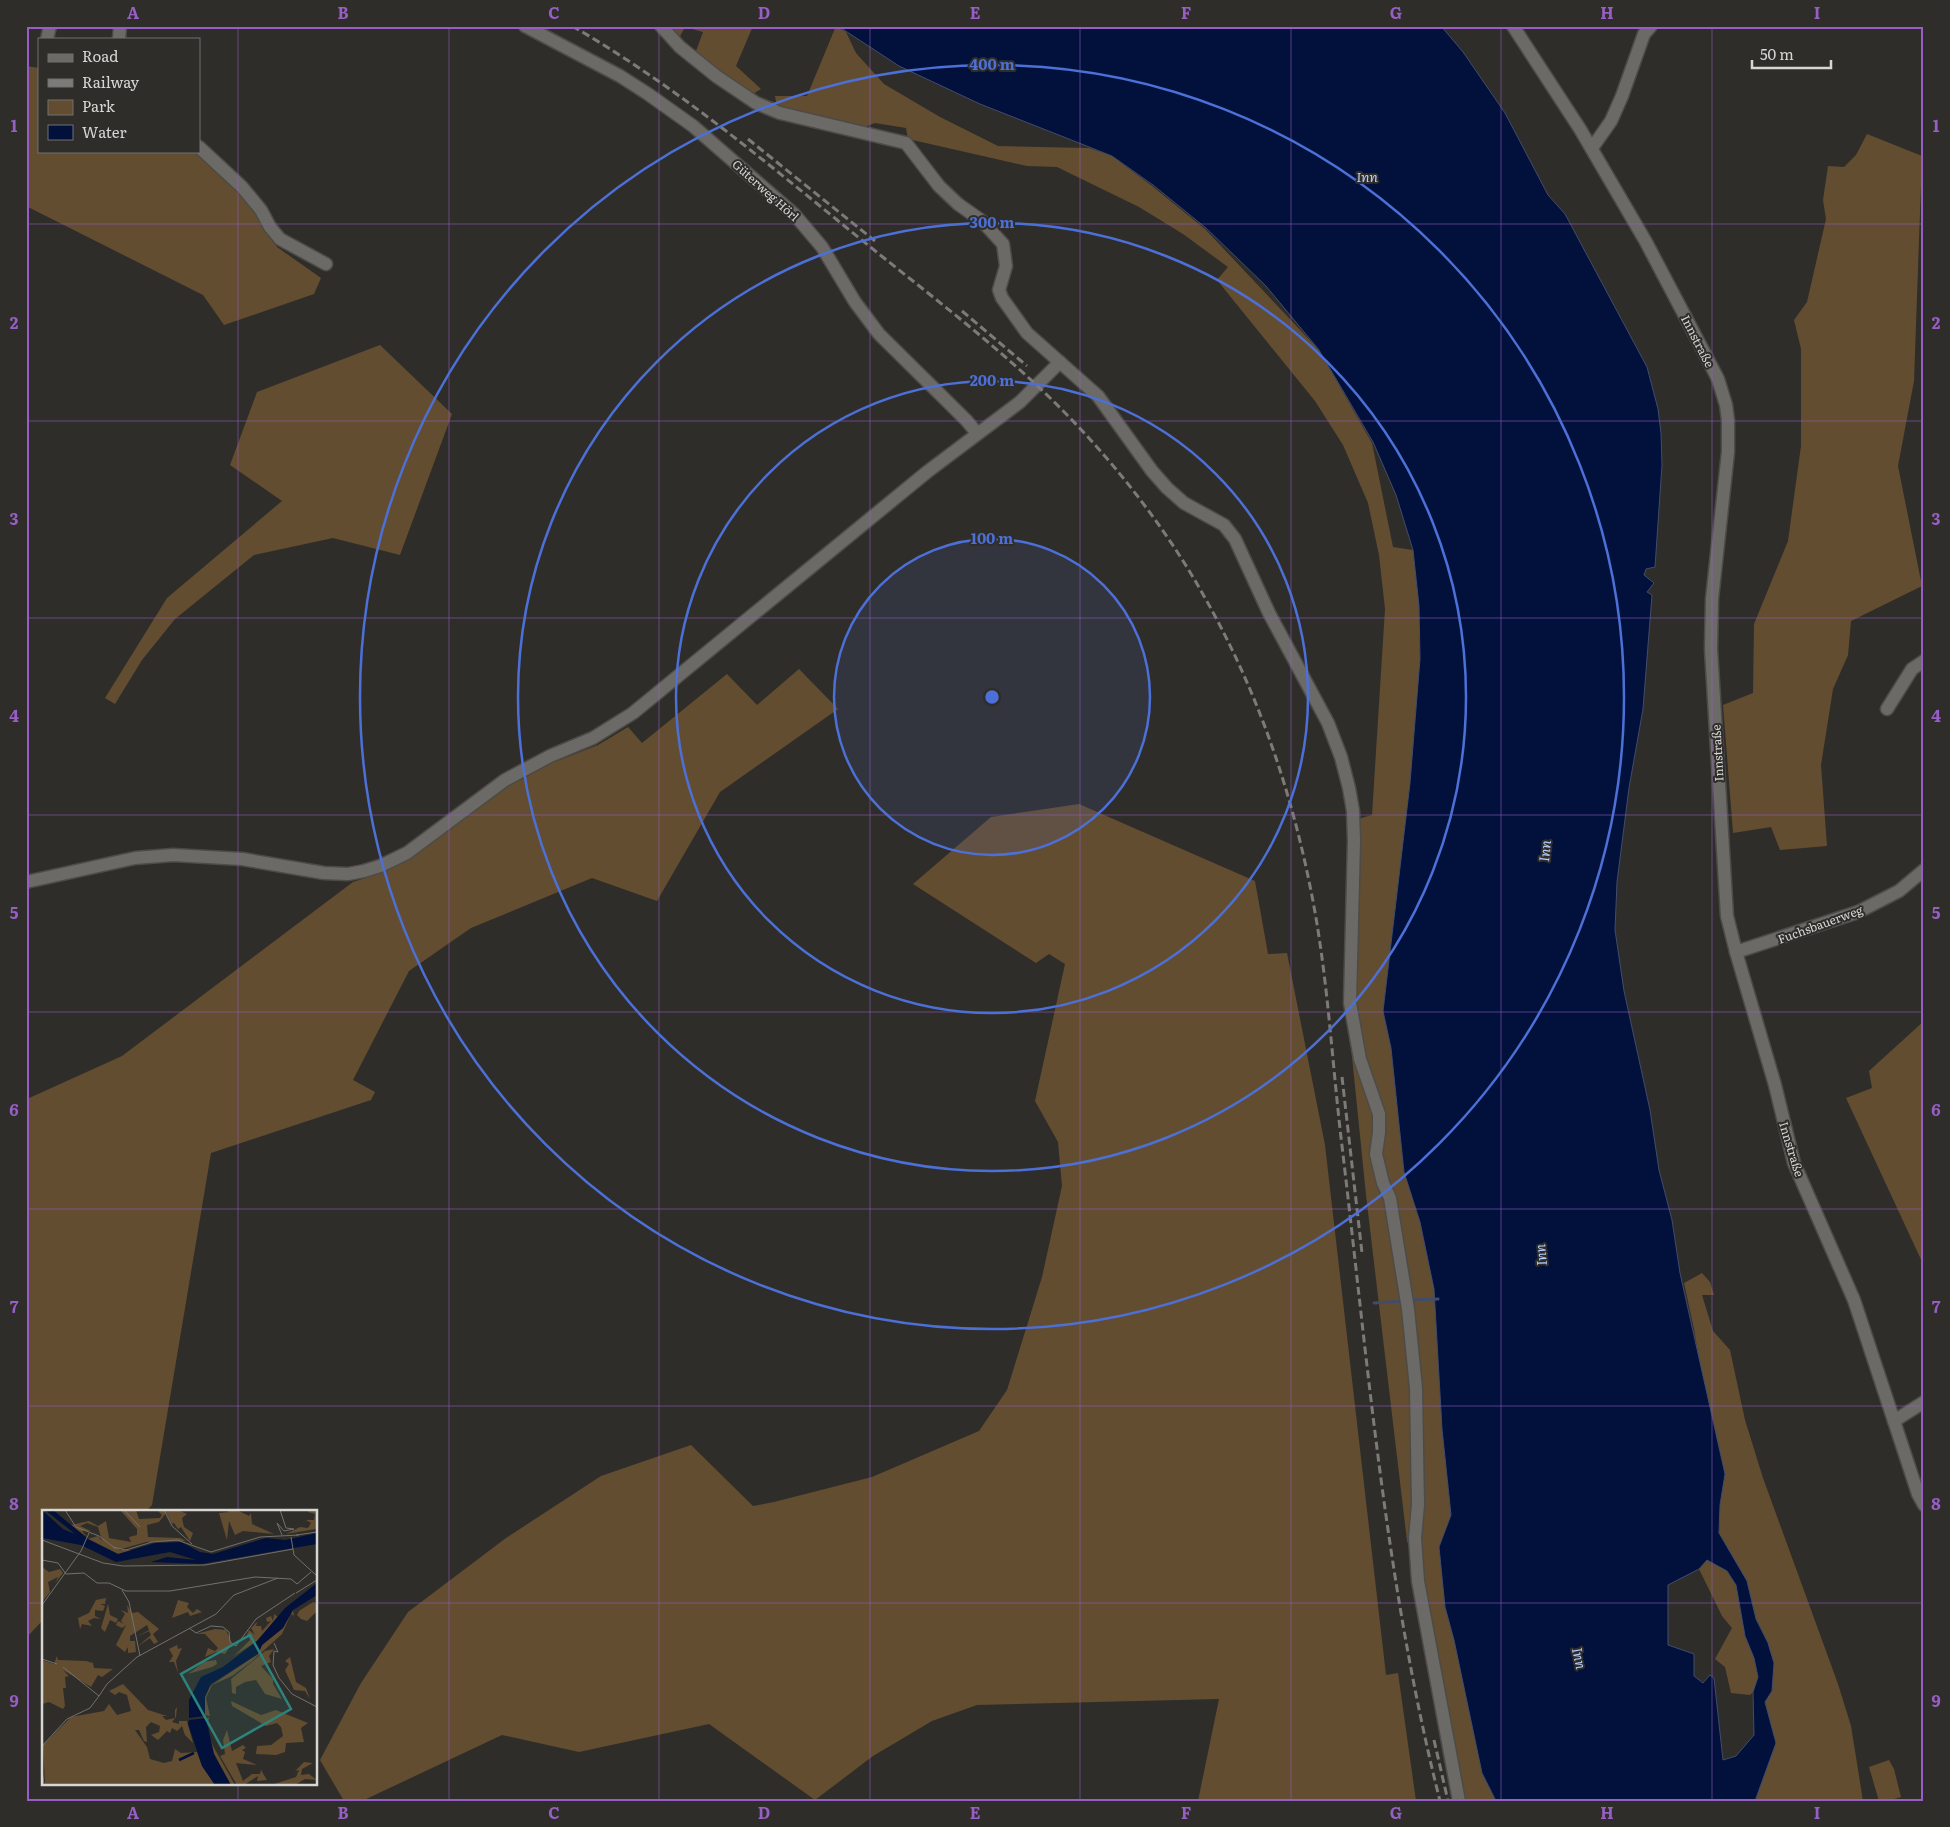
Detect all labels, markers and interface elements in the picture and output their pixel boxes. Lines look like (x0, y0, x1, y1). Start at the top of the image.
text: A (127, 0, 139, 24)
text: B (337, 0, 349, 24)
text: C (548, 0, 560, 24)
text: D (758, 0, 770, 24)
text: E (970, 0, 981, 24)
text: F (1181, 0, 1191, 24)
text: G (1390, 0, 1402, 24)
text: H (1600, 0, 1614, 24)
text: I (1814, 0, 1820, 24)
legend (38, 38, 200, 152)
scale bar (1752, 38, 1831, 70)
text: 50 m (1760, 42, 1794, 65)
text: Road (82, 44, 118, 67)
text: 400 m (969, 52, 1015, 75)
text: Railway (82, 70, 140, 93)
text: Park (82, 94, 116, 117)
text: 1 (11, 113, 18, 137)
text: 1 (1933, 113, 1940, 137)
text: Water (82, 120, 127, 143)
street label: Güterweg Hörl (729, 155, 803, 225)
water label: Inn (1356, 166, 1379, 186)
text: 300 m (970, 210, 1014, 233)
text: 2 (10, 310, 19, 334)
text: 2 (1932, 310, 1941, 334)
street label: Innstraße (1677, 312, 1719, 370)
text: 200 m (970, 368, 1014, 391)
text: 3 (10, 506, 19, 530)
text: 3 (1932, 506, 1941, 530)
text: 100 m (971, 526, 1013, 549)
centre of rings (983, 688, 1001, 706)
text: 4 (9, 703, 19, 727)
text: 4 (1931, 703, 1941, 727)
street label: Innstraße (1707, 724, 1727, 782)
water label: Inn (1533, 839, 1555, 863)
text: 5 (10, 900, 19, 924)
street label: Fuchsbauerweg (1775, 900, 1865, 948)
text: 5 (1932, 900, 1941, 924)
text: 6 (9, 1097, 19, 1121)
text: 6 (1931, 1097, 1941, 1121)
street label: Innstraße (1775, 1119, 1809, 1179)
water label: Inn (1529, 1243, 1551, 1267)
text: 7 (10, 1294, 19, 1318)
text: 7 (1932, 1294, 1941, 1318)
text: 8 (9, 1491, 19, 1515)
text: 8 (1931, 1491, 1941, 1515)
inset map (42, 1510, 318, 1784)
water label: Inn (1568, 1645, 1592, 1671)
text: 9 (9, 1688, 19, 1712)
text: 9 (1931, 1688, 1941, 1712)
text: A (127, 1800, 139, 1824)
text: B (337, 1800, 349, 1824)
text: C (548, 1800, 560, 1824)
text: D (758, 1800, 770, 1824)
text: E (970, 1800, 981, 1824)
text: F (1181, 1800, 1191, 1824)
text: G (1390, 1800, 1402, 1824)
text: H (1600, 1800, 1614, 1824)
text: I (1814, 1800, 1820, 1824)

